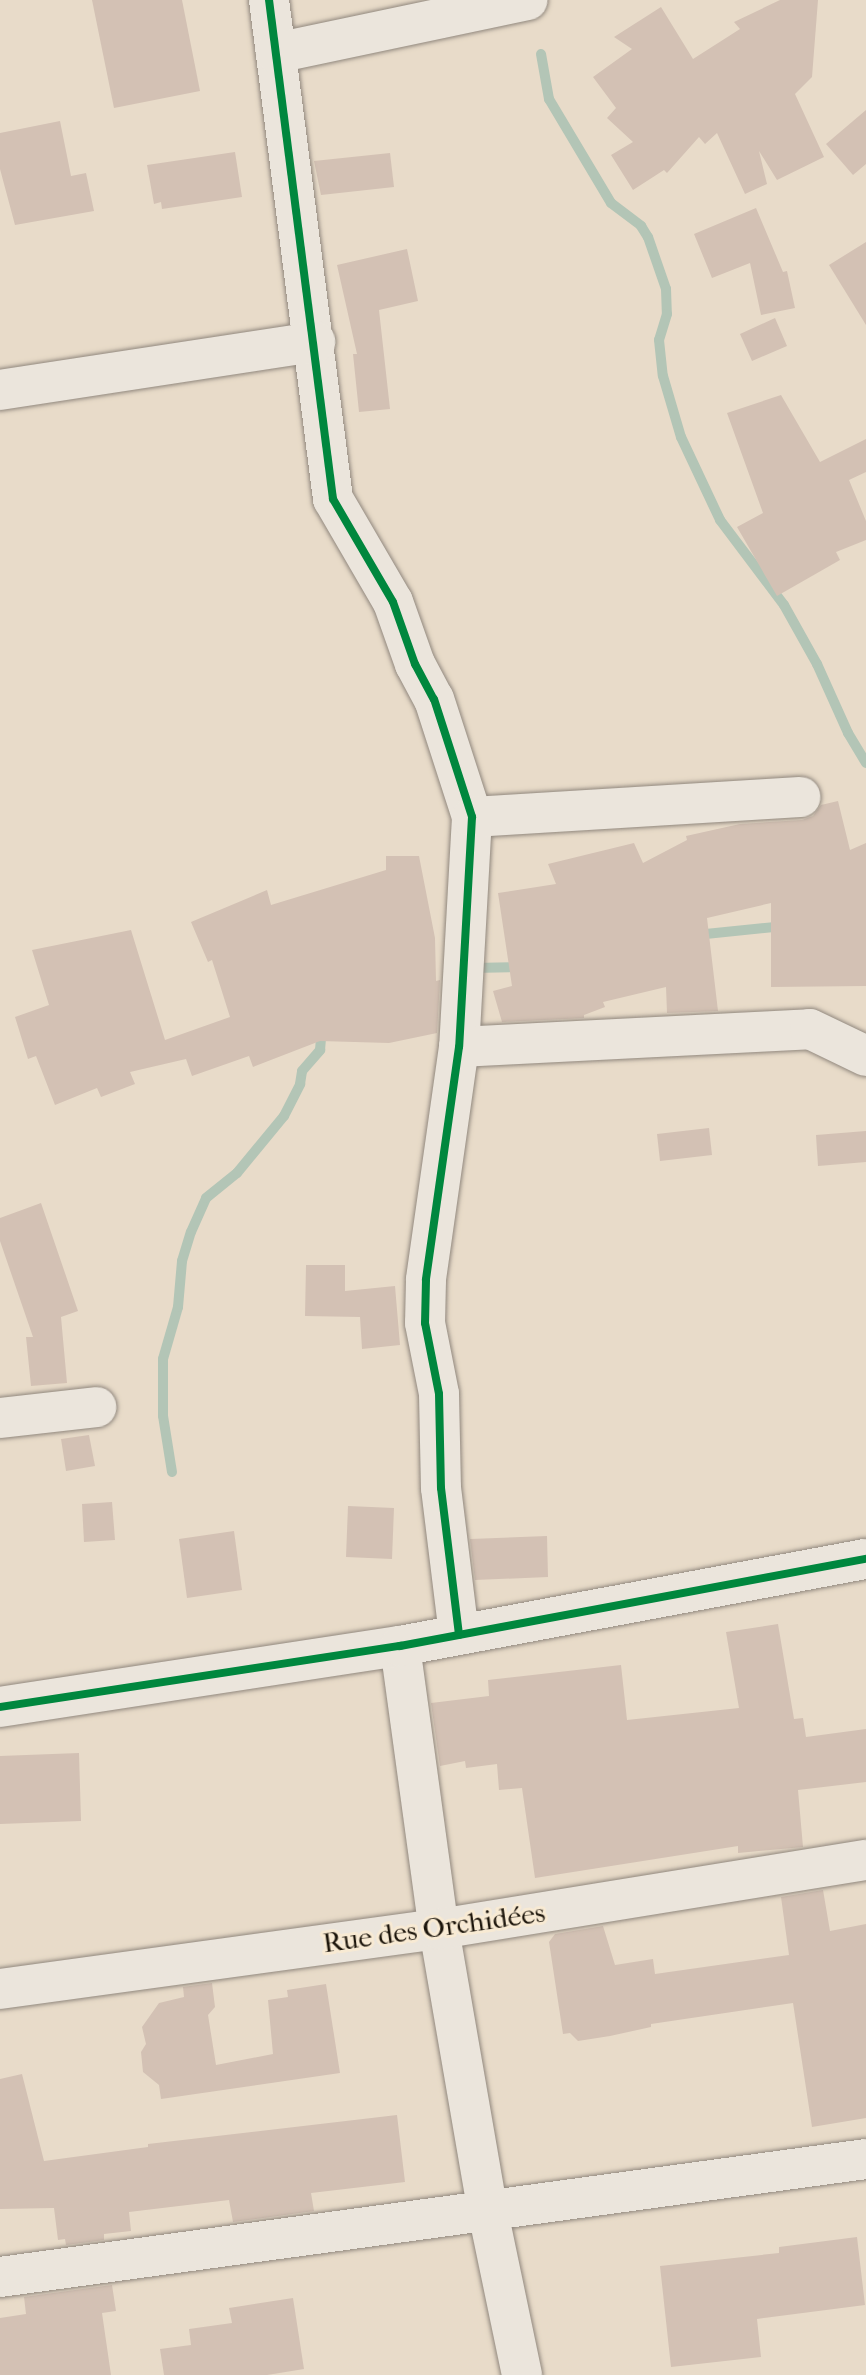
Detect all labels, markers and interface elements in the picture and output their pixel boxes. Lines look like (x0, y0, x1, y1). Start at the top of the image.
street label: Rue des Orchidées (321, 1896, 547, 1960)

